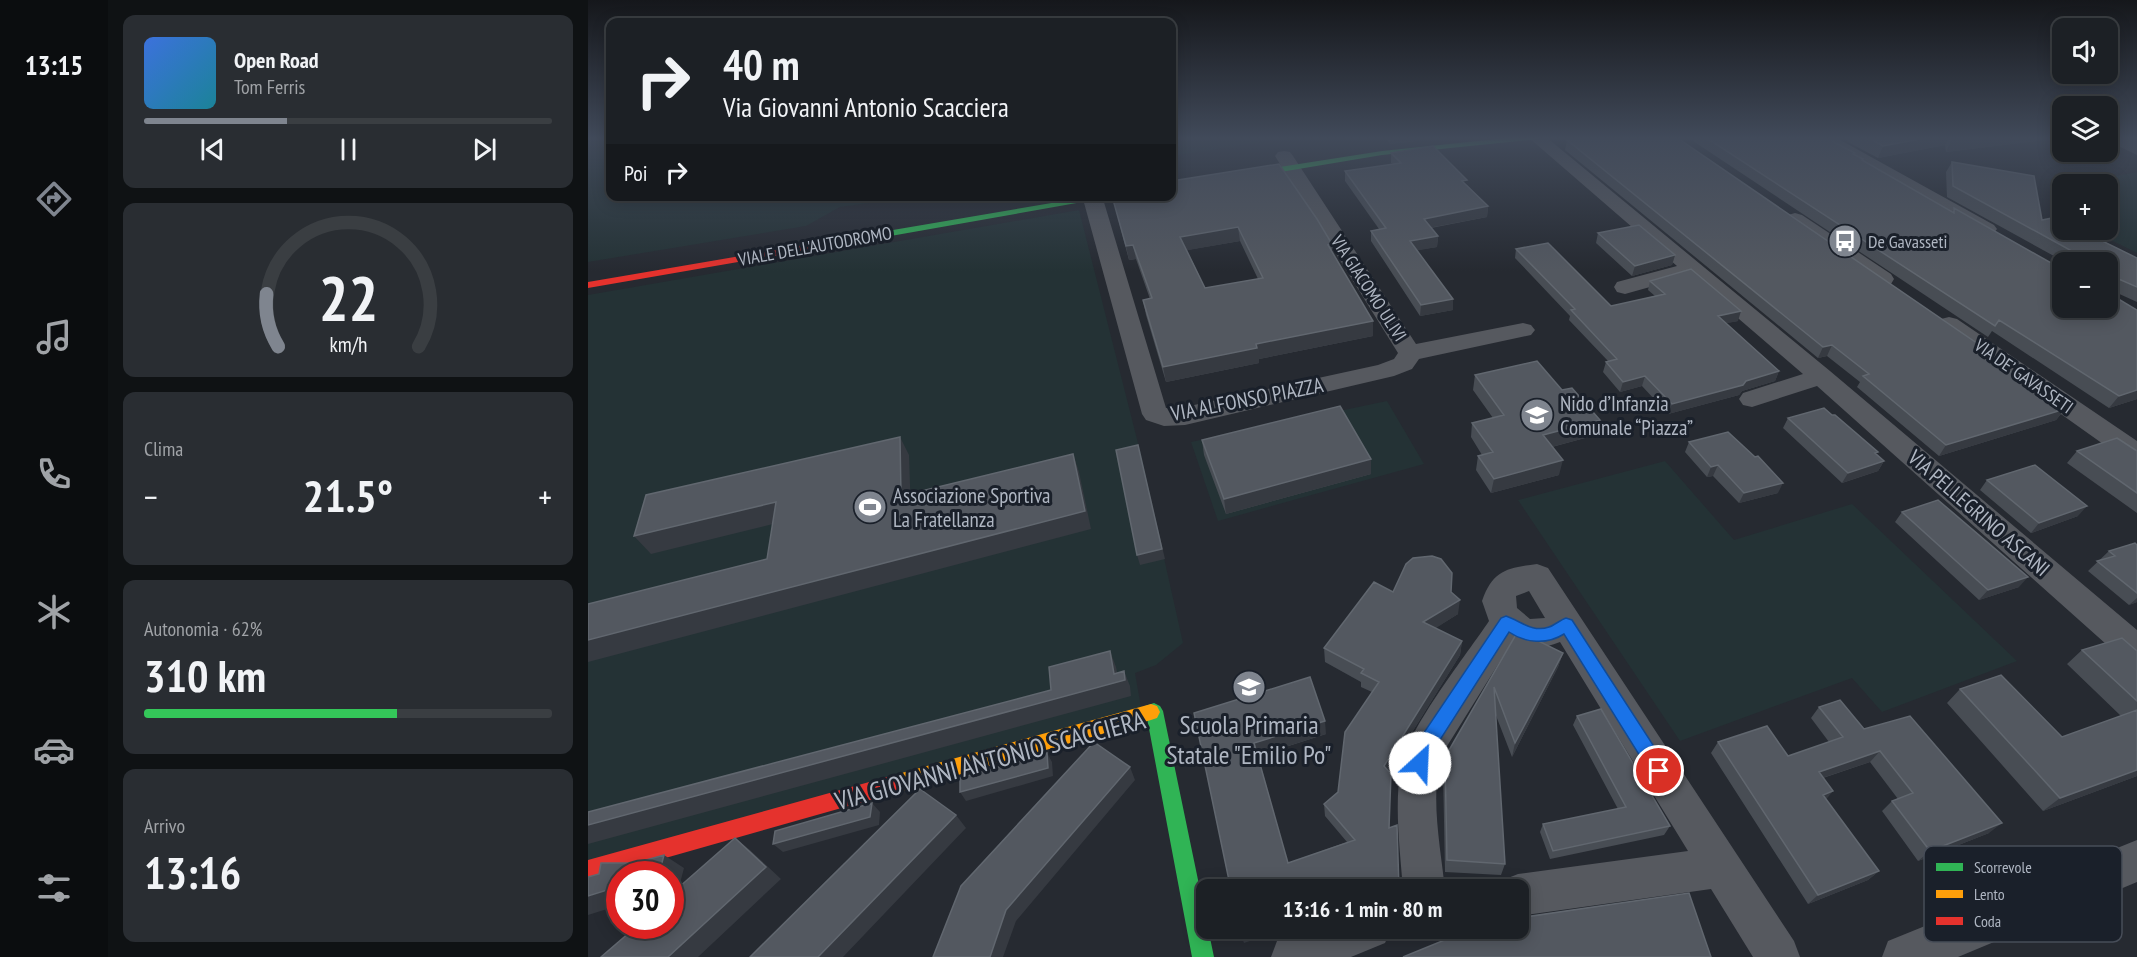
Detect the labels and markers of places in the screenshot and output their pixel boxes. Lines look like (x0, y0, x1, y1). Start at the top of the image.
bus stop icon: De Gavasseti (1827, 223, 1863, 259)
place label: De Gavasseti (1868, 230, 1947, 253)
place label: Nido d’Infanzia Comunale “Piazza” (1560, 390, 1693, 441)
school or university icon: Nido d’Infanzia Comunale “Piazza” (1519, 397, 1555, 433)
place label: Associazione Sportiva La Fratellanza (893, 482, 1051, 533)
sports icon: Associazione Sportiva La Fratellanza (852, 489, 888, 525)
school or university icon: Scuola Primaria Statale "Emilio Po" (1231, 669, 1267, 705)
place label: Scuola Primaria Statale "Emilio Po" (1166, 708, 1332, 771)
pin (1633, 745, 1684, 796)

